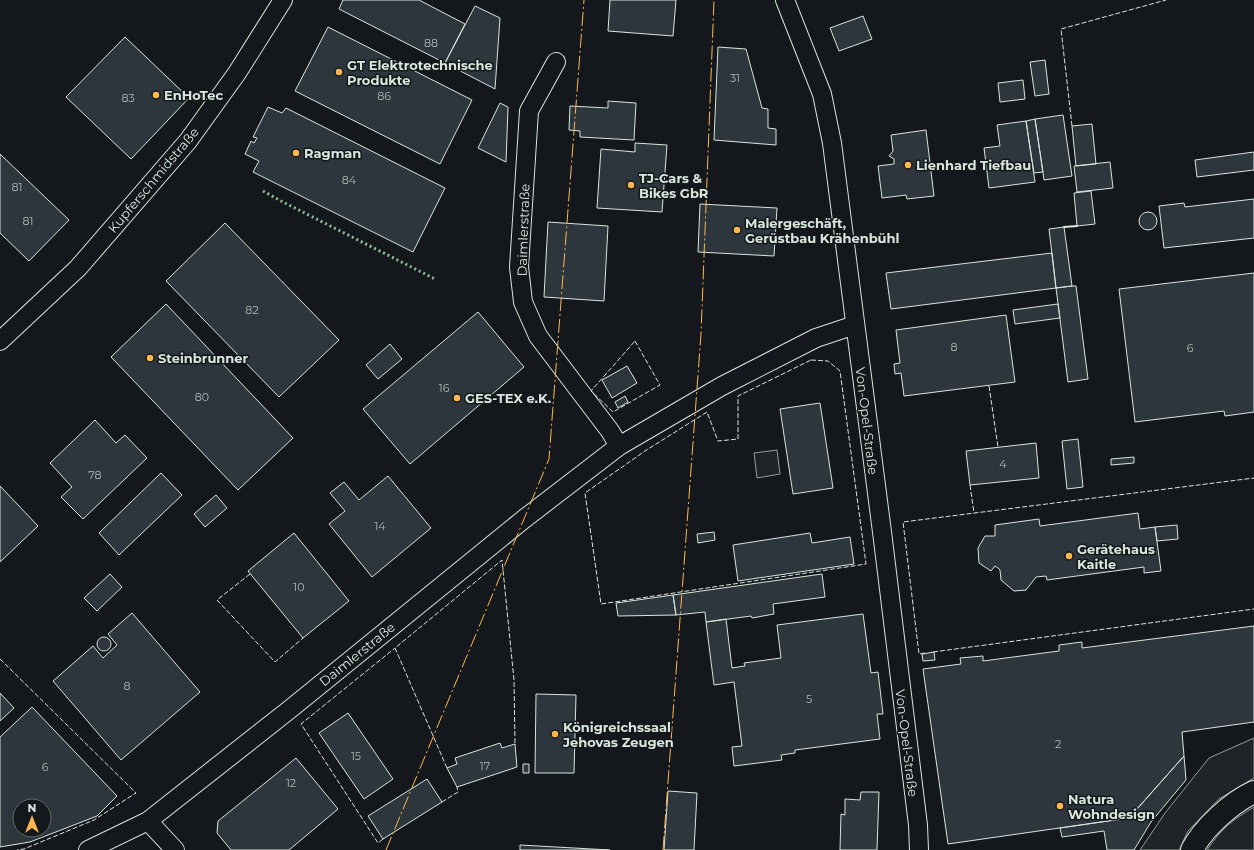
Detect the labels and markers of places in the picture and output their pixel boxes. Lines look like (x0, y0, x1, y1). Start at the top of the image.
place label: GT Elektrotechnische Produkte (347, 57, 493, 88)
marker: GT Elektrotechnische Produkte (334, 67, 344, 77)
place label: EnHoTec (164, 87, 223, 103)
marker: EnHoTec (151, 90, 161, 100)
place label: Ragman (304, 145, 361, 161)
marker: Ragman (291, 148, 301, 158)
place label: Lienhard Tiefbau (916, 157, 1031, 173)
marker: Lienhard Tiefbau (903, 160, 913, 170)
place label: TJ-Cars & Bikes GbR (639, 170, 709, 201)
marker: TJ-Cars & Bikes GbR (626, 180, 636, 190)
place label: Malergeschäft, Gerüstbau Krähenbühl (745, 215, 899, 246)
marker: Malergeschäft, Gerüstbau Krähenbühl (732, 225, 742, 235)
place label: Steinbrunner (158, 350, 249, 366)
marker: Steinbrunner (145, 353, 155, 363)
place label: GES-TEX e.K. (465, 390, 551, 406)
marker: GES-TEX e.K. (452, 393, 462, 403)
place label: Gerätehaus Kaitle (1077, 541, 1155, 572)
marker: Gerätehaus Kaitle (1064, 551, 1074, 561)
place label: Königreichssaal Jehovas Zeugen (562, 719, 674, 750)
marker: Königreichssaal Jehovas Zeugen (550, 729, 560, 739)
place label: Natura Wohndesign (1068, 791, 1155, 822)
marker: Natura Wohndesign (1055, 801, 1065, 811)

